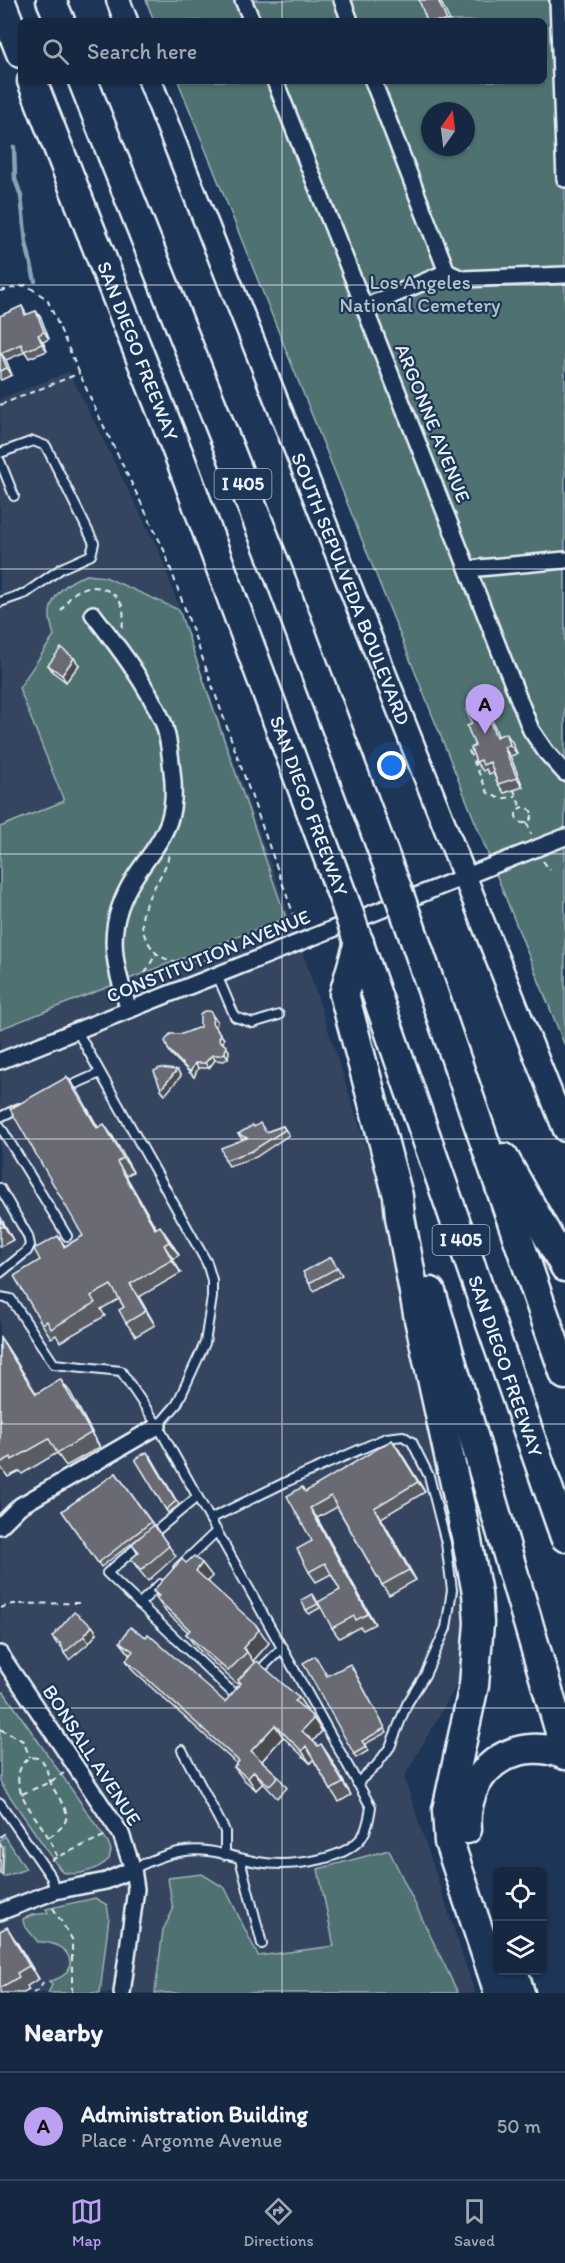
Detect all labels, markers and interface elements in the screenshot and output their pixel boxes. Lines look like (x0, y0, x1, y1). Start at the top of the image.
search box (18, 18, 547, 84)
icon: search (39, 35, 72, 68)
text: Search here (87, 38, 197, 65)
north arrow (421, 102, 475, 156)
street label: SAN DIEGO FREEWAY (92, 258, 184, 445)
park label: Los Angeles National Cemetery (339, 270, 501, 317)
street label: ARGONNE AVENUE (390, 340, 476, 506)
street label: SOUTH SEPULVEDA BOULEVARD (286, 449, 416, 728)
road number: I 405 (214, 469, 272, 499)
pin: A (466, 684, 504, 734)
street label: SAN DIEGO FREEWAY (265, 712, 354, 900)
your location (377, 751, 406, 780)
street label: CONSTITUTION AVENUE (103, 904, 313, 1008)
road number: I 405 (432, 1225, 490, 1255)
street label: SAN DIEGO FREEWAY (463, 1272, 548, 1460)
street label: BONSALL AVENUE (38, 1680, 146, 1830)
map controls (493, 1867, 547, 1975)
button: locate (493, 1867, 547, 1921)
button: layers (493, 1921, 547, 1975)
text: Nearby (24, 2016, 103, 2048)
text: Administration Building (81, 2101, 308, 2128)
text: A (37, 2114, 50, 2138)
text: 50 m (497, 2114, 541, 2138)
text: Place · Argonne Avenue (81, 2128, 282, 2152)
tab: Map (70, 2195, 103, 2250)
tab: Directions (243, 2195, 314, 2250)
tab: Saved (454, 2195, 495, 2250)

